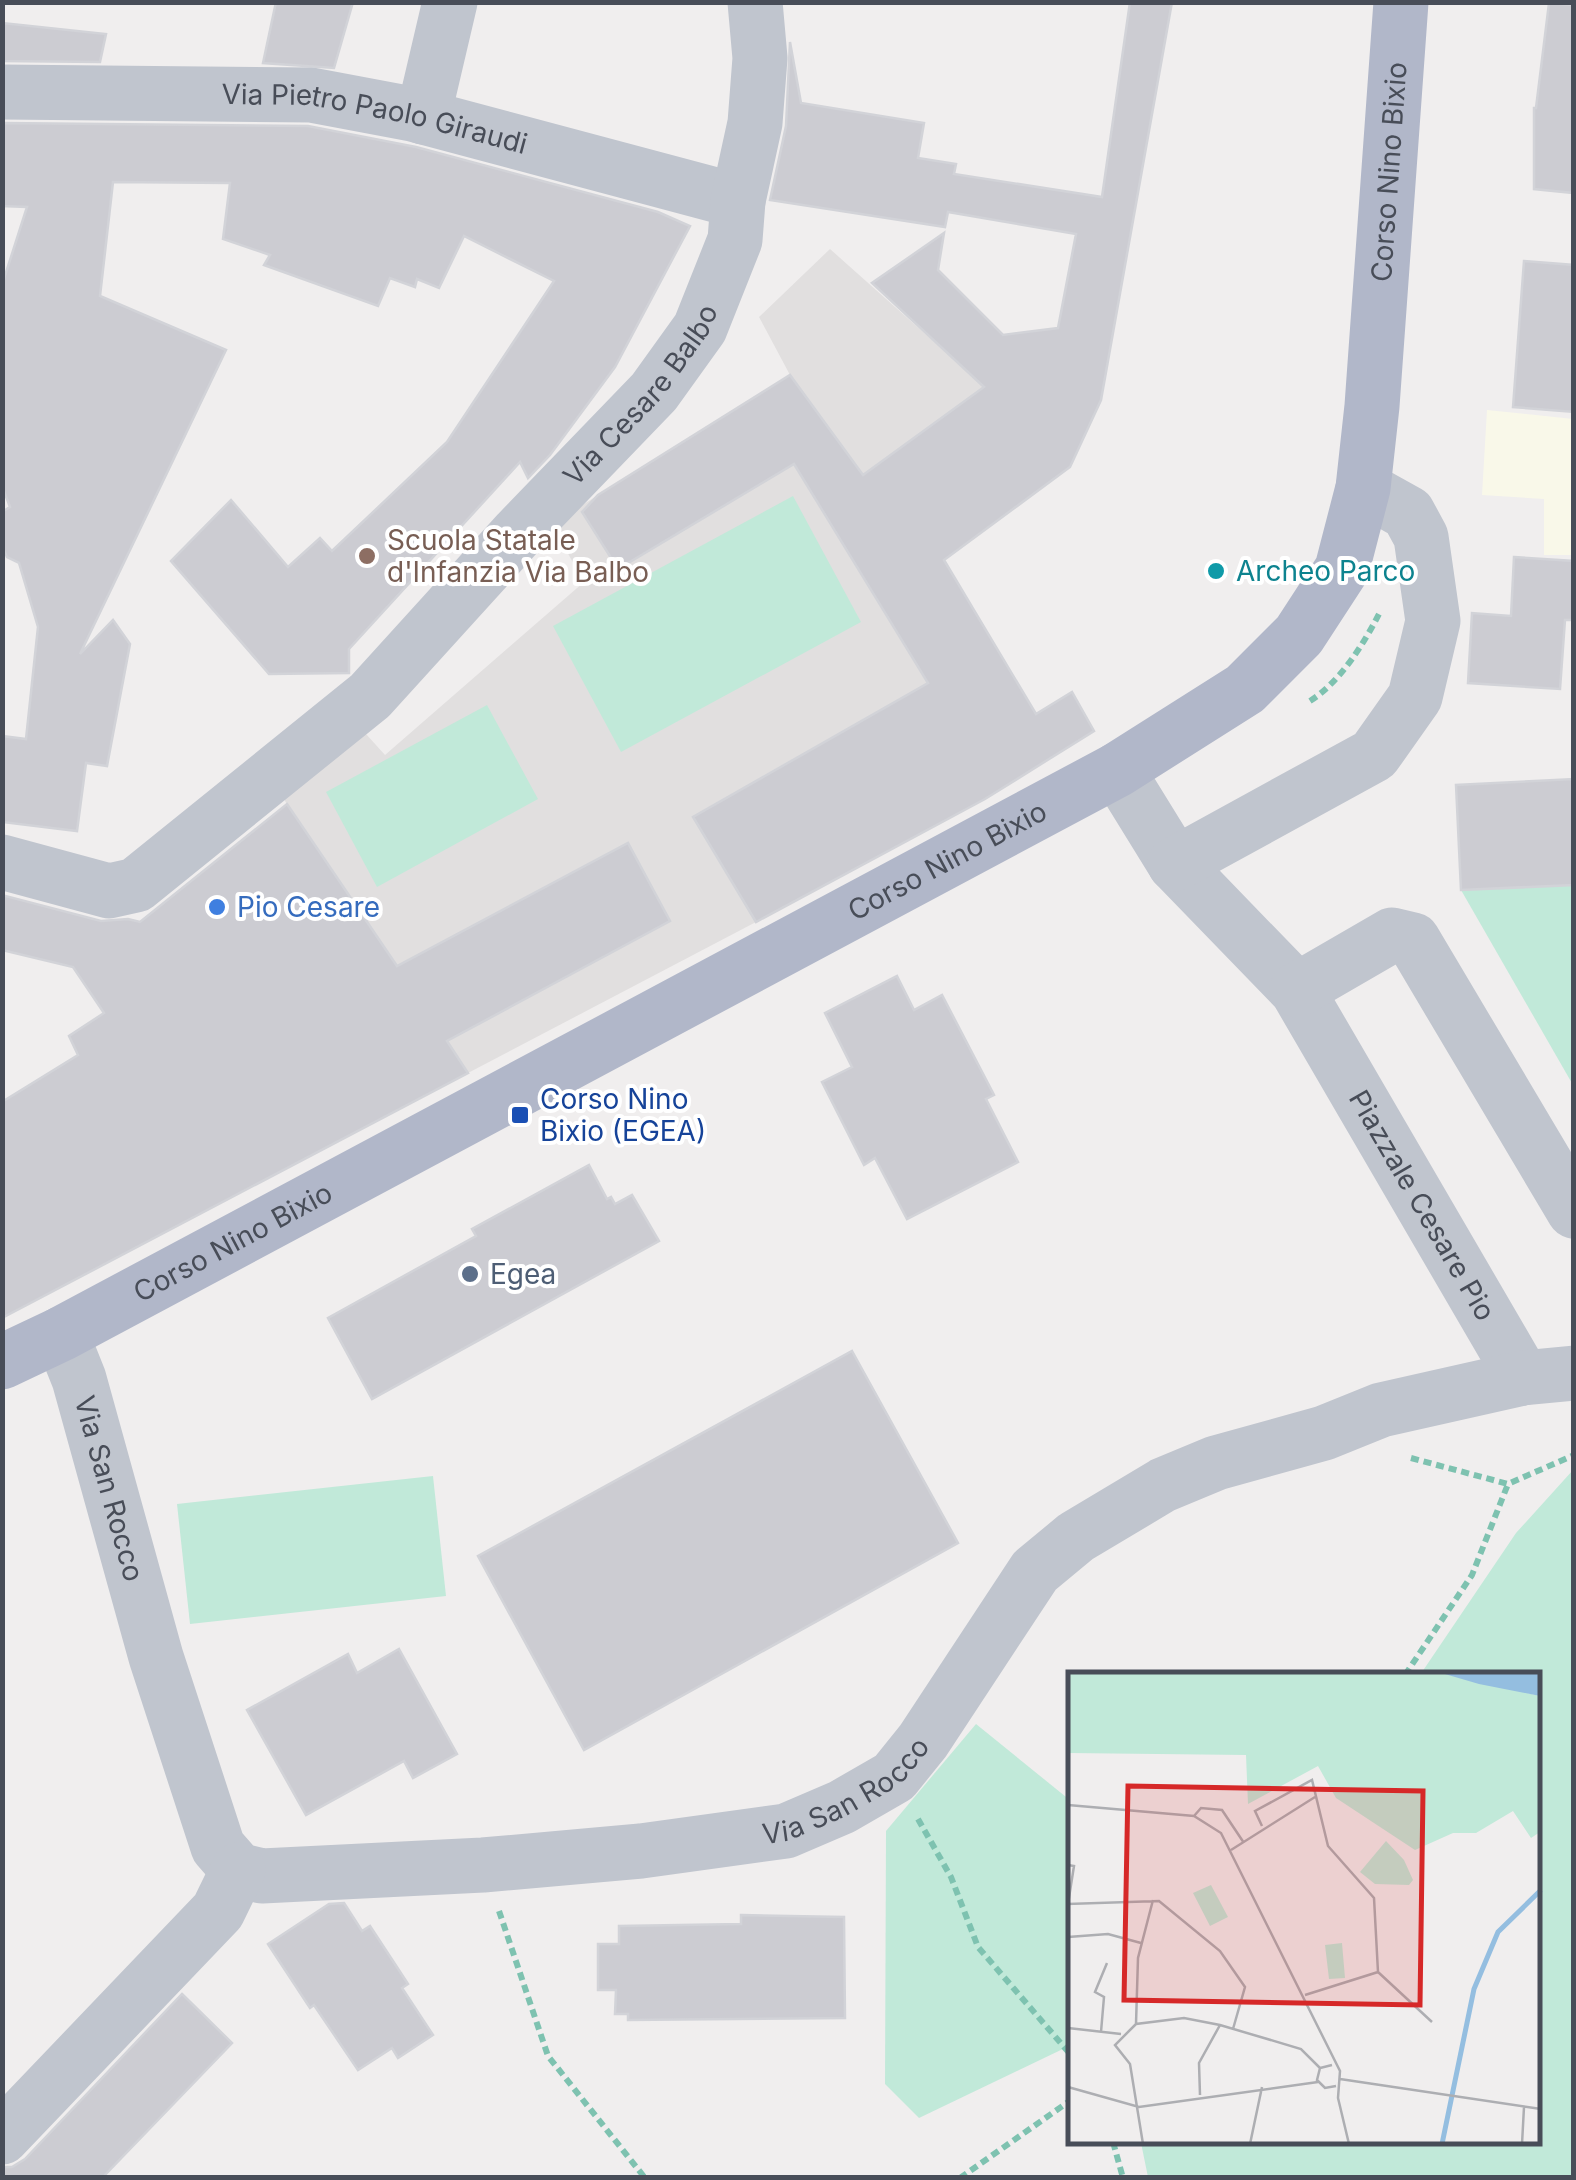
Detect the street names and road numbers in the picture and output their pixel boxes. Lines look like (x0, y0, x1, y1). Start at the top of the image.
street label: Corso Nino Bixio (1364, 61, 1414, 283)
street label: Via Pietro Paolo Giraudi (221, 77, 531, 161)
street label: Via Cesare Balbo (556, 300, 725, 493)
street label: Corso Nino Bixio (842, 794, 1052, 928)
street label: Piazzale Cesare Pio (1342, 1084, 1503, 1327)
street label: Corso Nino Bixio (128, 1175, 338, 1309)
street label: Via San Rocco (67, 1392, 151, 1585)
street label: Via San Rocco (760, 1730, 936, 1851)

